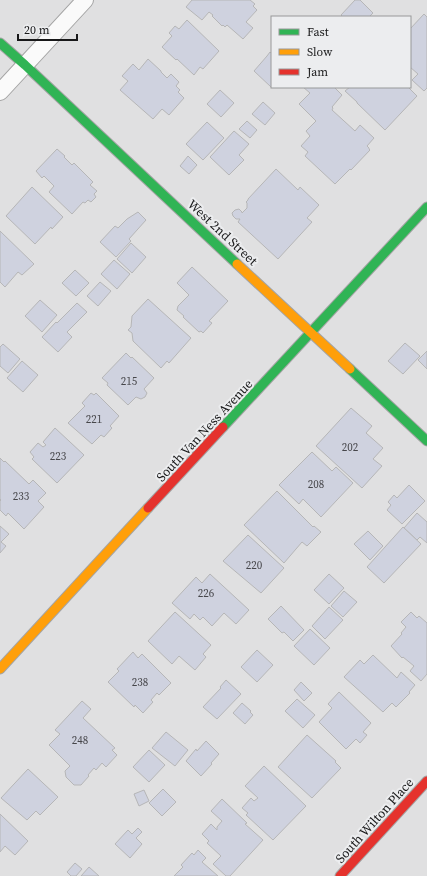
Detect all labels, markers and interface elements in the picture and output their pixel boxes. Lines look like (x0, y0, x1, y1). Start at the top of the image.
scale bar (18, 16, 77, 42)
legend (271, 16, 411, 88)
text: 20 m (24, 22, 50, 38)
text: Fast (307, 24, 329, 40)
text: Slow (307, 44, 333, 60)
text: Jam (306, 64, 328, 80)
street label: West 2nd Street (184, 196, 262, 270)
house number: 215 (121, 374, 138, 389)
street label: South Van Ness Avenue (152, 375, 257, 485)
house number: 221 (86, 412, 102, 427)
house number: 202 (342, 440, 359, 455)
house number: 223 (50, 449, 67, 464)
house number: 208 (308, 477, 324, 492)
house number: 233 (13, 489, 30, 504)
house number: 220 (246, 558, 263, 573)
house number: 226 (198, 586, 215, 601)
house number: 238 (132, 675, 148, 690)
house number: 248 (72, 733, 88, 748)
street label: South Wilton Place (332, 774, 417, 867)

